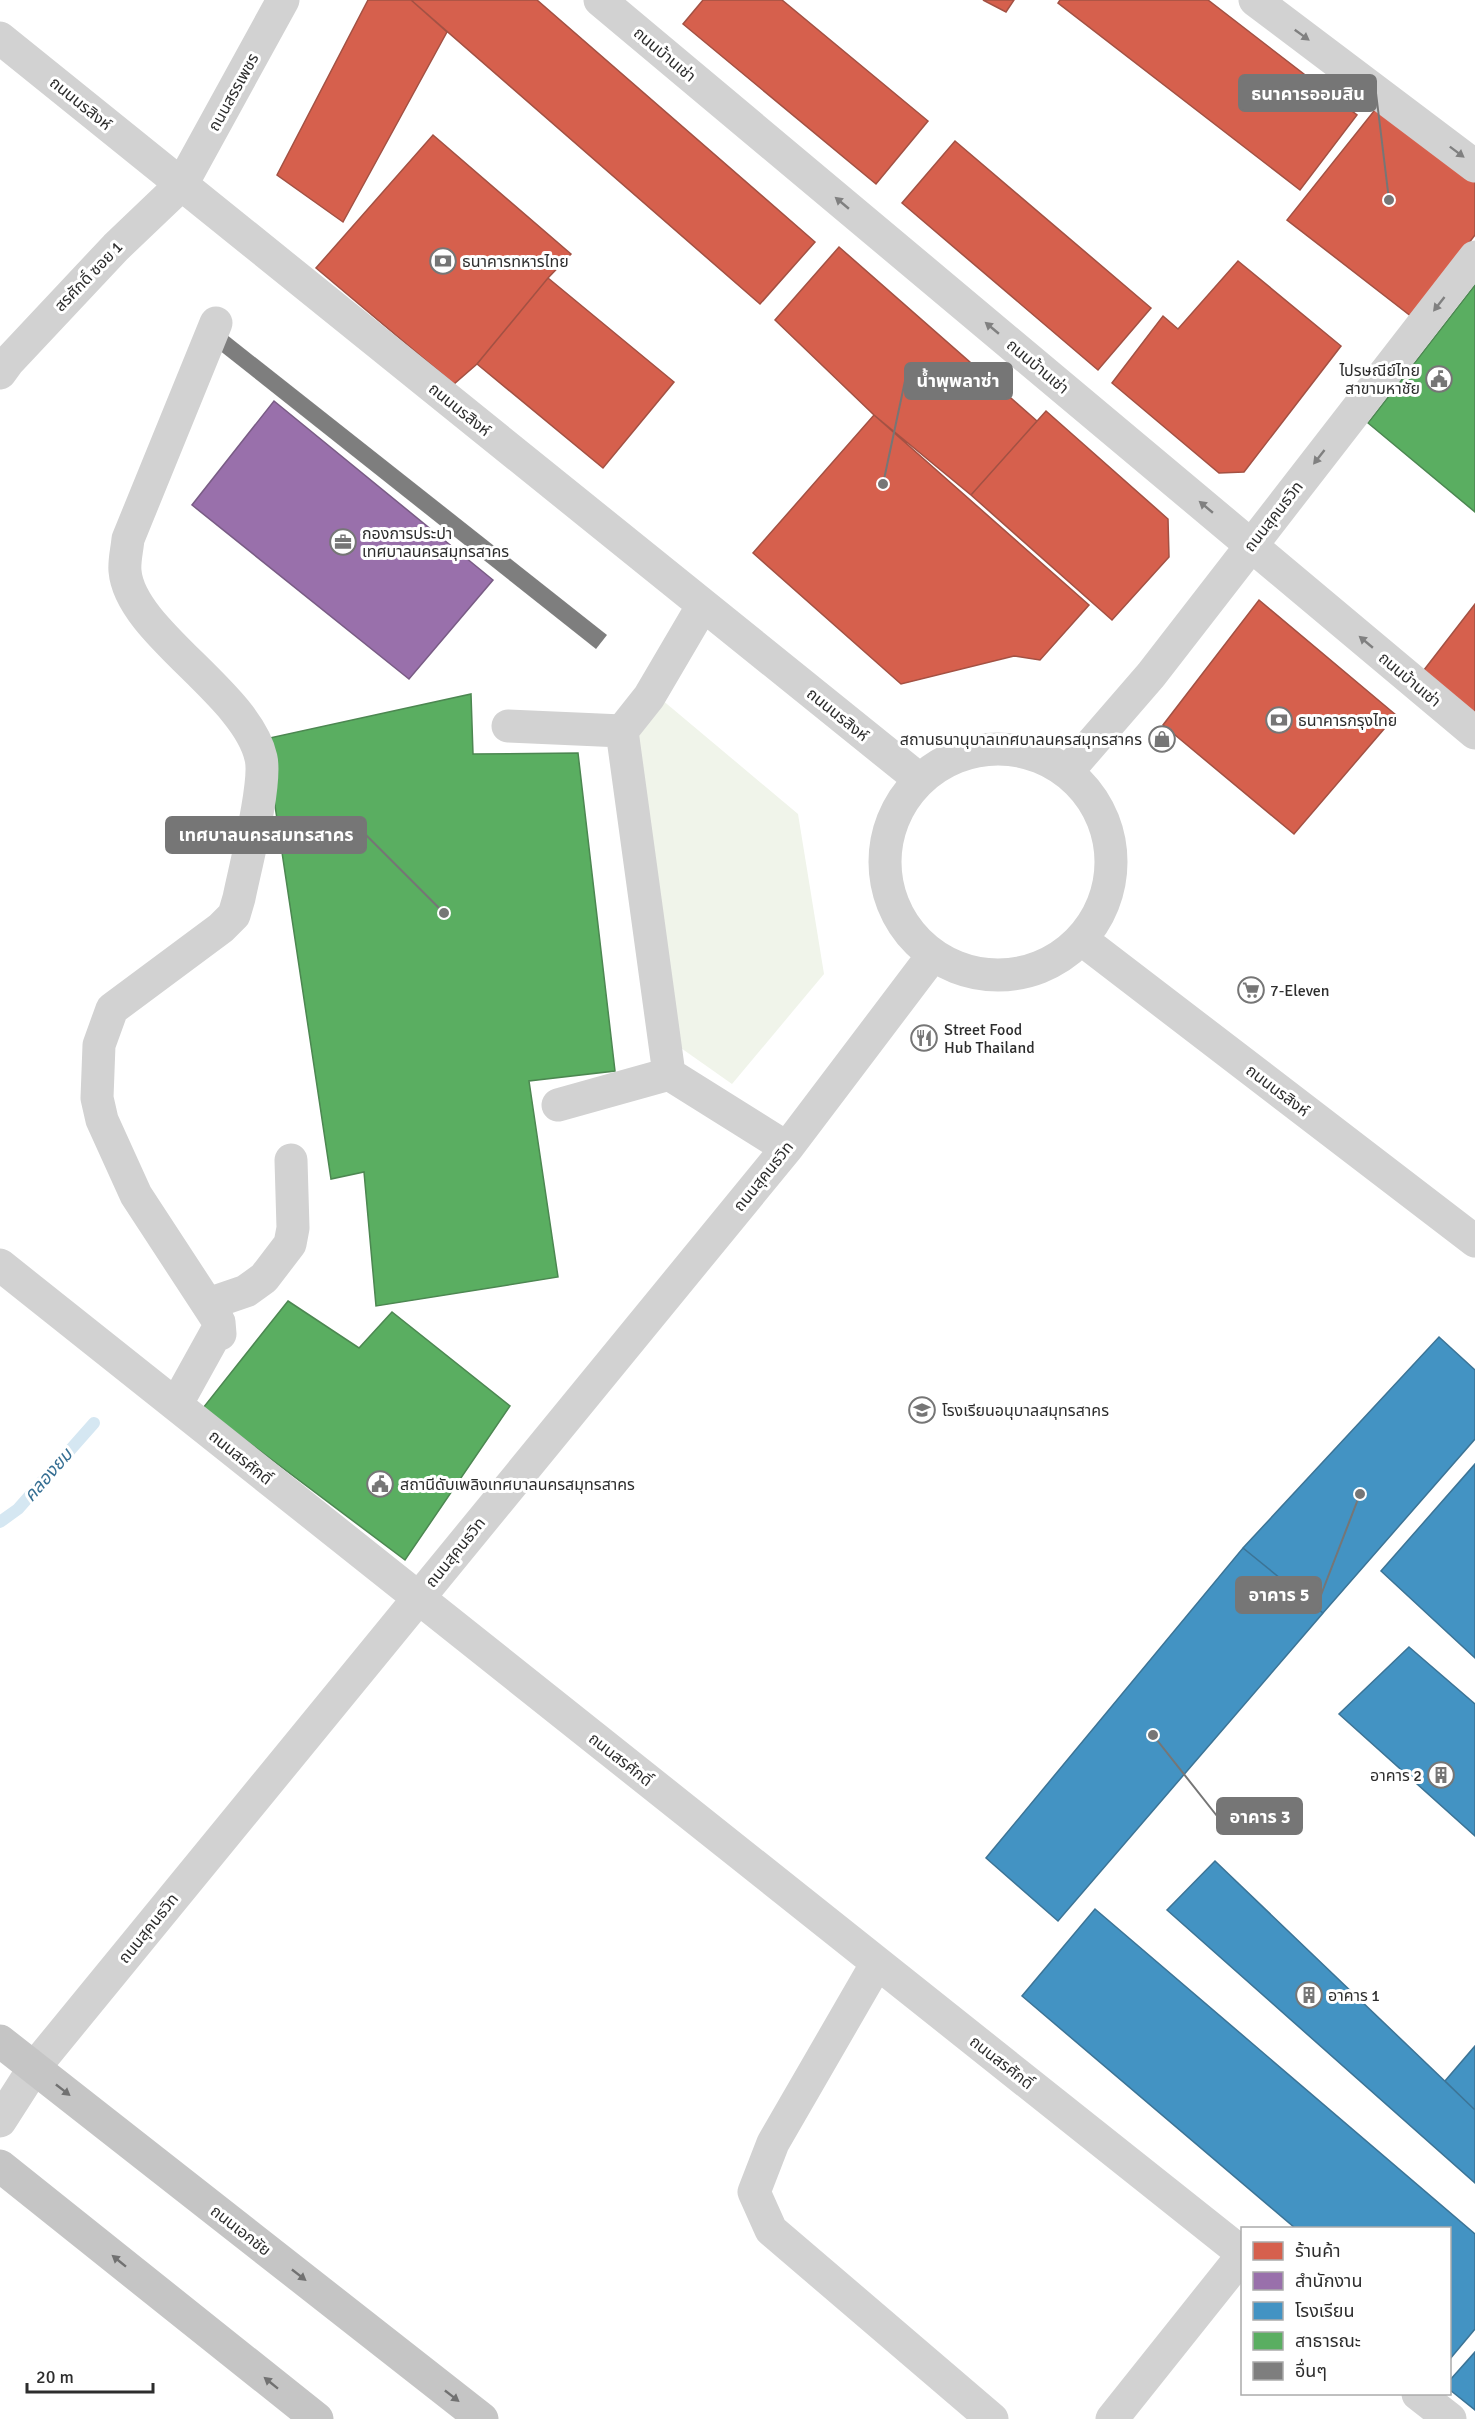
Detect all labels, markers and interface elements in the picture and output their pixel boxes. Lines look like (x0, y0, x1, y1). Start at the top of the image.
street label: ถนนบ้านเช่า (629, 23, 700, 87)
one-way arrow (1294, 28, 1309, 40)
street label: ถนนสรรเพชร (204, 50, 264, 135)
street label: ถนนนรสิงห์ (45, 73, 116, 135)
callout: ธนาคารออมสิน (1239, 75, 1376, 111)
text: ธนาคารออมสิน (1251, 83, 1365, 105)
one-way arrow (1450, 146, 1465, 158)
one-way arrow (835, 197, 850, 210)
street label: สรศักดิ์ ซอย 1 (50, 237, 127, 316)
bank icon: ธนาคารทหารไทย (428, 246, 458, 276)
place label: ธนาคารทหารไทย (462, 252, 569, 272)
one-way arrow (1433, 295, 1445, 311)
one-way arrow (985, 322, 1000, 335)
street label: ถนนบ้านเช่า (1002, 335, 1073, 399)
place label: ไปรษณีย์ไทย สาขามหาชัย (1338, 361, 1420, 399)
callout: น้ำพุพลาซ่า (905, 363, 1012, 399)
public building icon: ไปรษณีย์ไทย สาขามหาชัย (1424, 364, 1454, 394)
text: น้ำพุพลาซ่า (917, 368, 999, 392)
street label: ถนนนรสิงห์ (424, 379, 495, 441)
one-way arrow (1314, 450, 1326, 465)
street label: ถนนสุคนธวิท (1240, 477, 1308, 556)
one-way arrow (1199, 501, 1214, 514)
place label: กองการประปา เทศบาลนครสมุทรสาคร (362, 524, 509, 562)
office icon: กองการประปา เทศบาลนครสมุทรสาคร (328, 527, 358, 557)
one-way arrow (1358, 635, 1374, 648)
street label: ถนนบ้านเช่า (1374, 648, 1445, 712)
street label: ถนนนรสิงห์ (802, 684, 873, 746)
bank icon: ธนาคารกรุงไทย (1264, 705, 1294, 735)
place label: ธนาคารกรุงไทย (1298, 711, 1397, 731)
shop icon: สถานธนานุบาลเทศบาลนครสมุทรสาคร (1147, 724, 1177, 754)
place label: สถานธนานุบาลเทศบาลนครสมุทรสาคร (900, 730, 1142, 750)
callout: เทศบาลนครสมทรสาคร (166, 817, 366, 853)
text: เทศบาลนครสมทรสาคร (178, 824, 354, 846)
supermarket icon: 7-Eleven (1236, 975, 1266, 1005)
place label: 7-Eleven (1270, 981, 1329, 1001)
place label: Street Food Hub Thailand (944, 1020, 1035, 1058)
restaurant icon: Street Food Hub Thailand (909, 1023, 939, 1053)
street label: ถนนนรสิงห์ (1242, 1061, 1313, 1121)
street label: ถนนสุคนธวิท (729, 1138, 798, 1216)
school or university icon: โรงเรียนอนุบาลสมุทรสาคร (907, 1395, 937, 1425)
place label: โรงเรียนอนุบาลสมุทรสาคร (942, 1401, 1109, 1421)
street label: ถนนสรศักดิ์ (205, 1426, 276, 1489)
water label: คลองยม (19, 1443, 78, 1506)
public building icon: สถานีดับเพลิงเทศบาลนครสมุทรสาคร (365, 1469, 395, 1499)
place label: สถานีดับเพลิงเทศบาลนครสมุทรสาคร (400, 1475, 635, 1495)
street label: ถนนสุคนธวิท (421, 1514, 490, 1592)
callout: อาคาร 5 (1236, 1577, 1321, 1613)
text: อาคาร 5 (1249, 1584, 1309, 1606)
street label: ถนนสรศักดิ์ (584, 1729, 656, 1791)
building icon: อาคาร 2 (1426, 1760, 1456, 1790)
place label: อาคาร 2 (1370, 1766, 1422, 1786)
callout: อาคาร 3 (1217, 1798, 1302, 1834)
text: อาคาร 3 (1230, 1806, 1290, 1828)
street label: ถนนสุคนธวิท (114, 1890, 183, 1968)
building icon: อาคาร 1 (1294, 1980, 1324, 2010)
place label: อาคาร 1 (1328, 1986, 1380, 2006)
street label: ถนนสรศักดิ์ (965, 2032, 1037, 2094)
one-way arrow (55, 2084, 70, 2096)
street label: ถนนเอกชัย (206, 2201, 274, 2260)
legend (1241, 2227, 1451, 2395)
text: ร้านค้า (1295, 2240, 1341, 2262)
one-way arrow (111, 2254, 127, 2267)
one-way arrow (291, 2269, 306, 2281)
text: สำนักงาน (1295, 2270, 1362, 2292)
text: โรงเรียน (1295, 2300, 1354, 2322)
text: สาธารณะ (1295, 2330, 1361, 2352)
scale bar (27, 2356, 153, 2394)
text: อื่นๆ (1295, 2358, 1327, 2382)
text: 20 m (36, 2366, 74, 2388)
one-way arrow (264, 2377, 279, 2389)
one-way arrow (444, 2389, 460, 2402)

